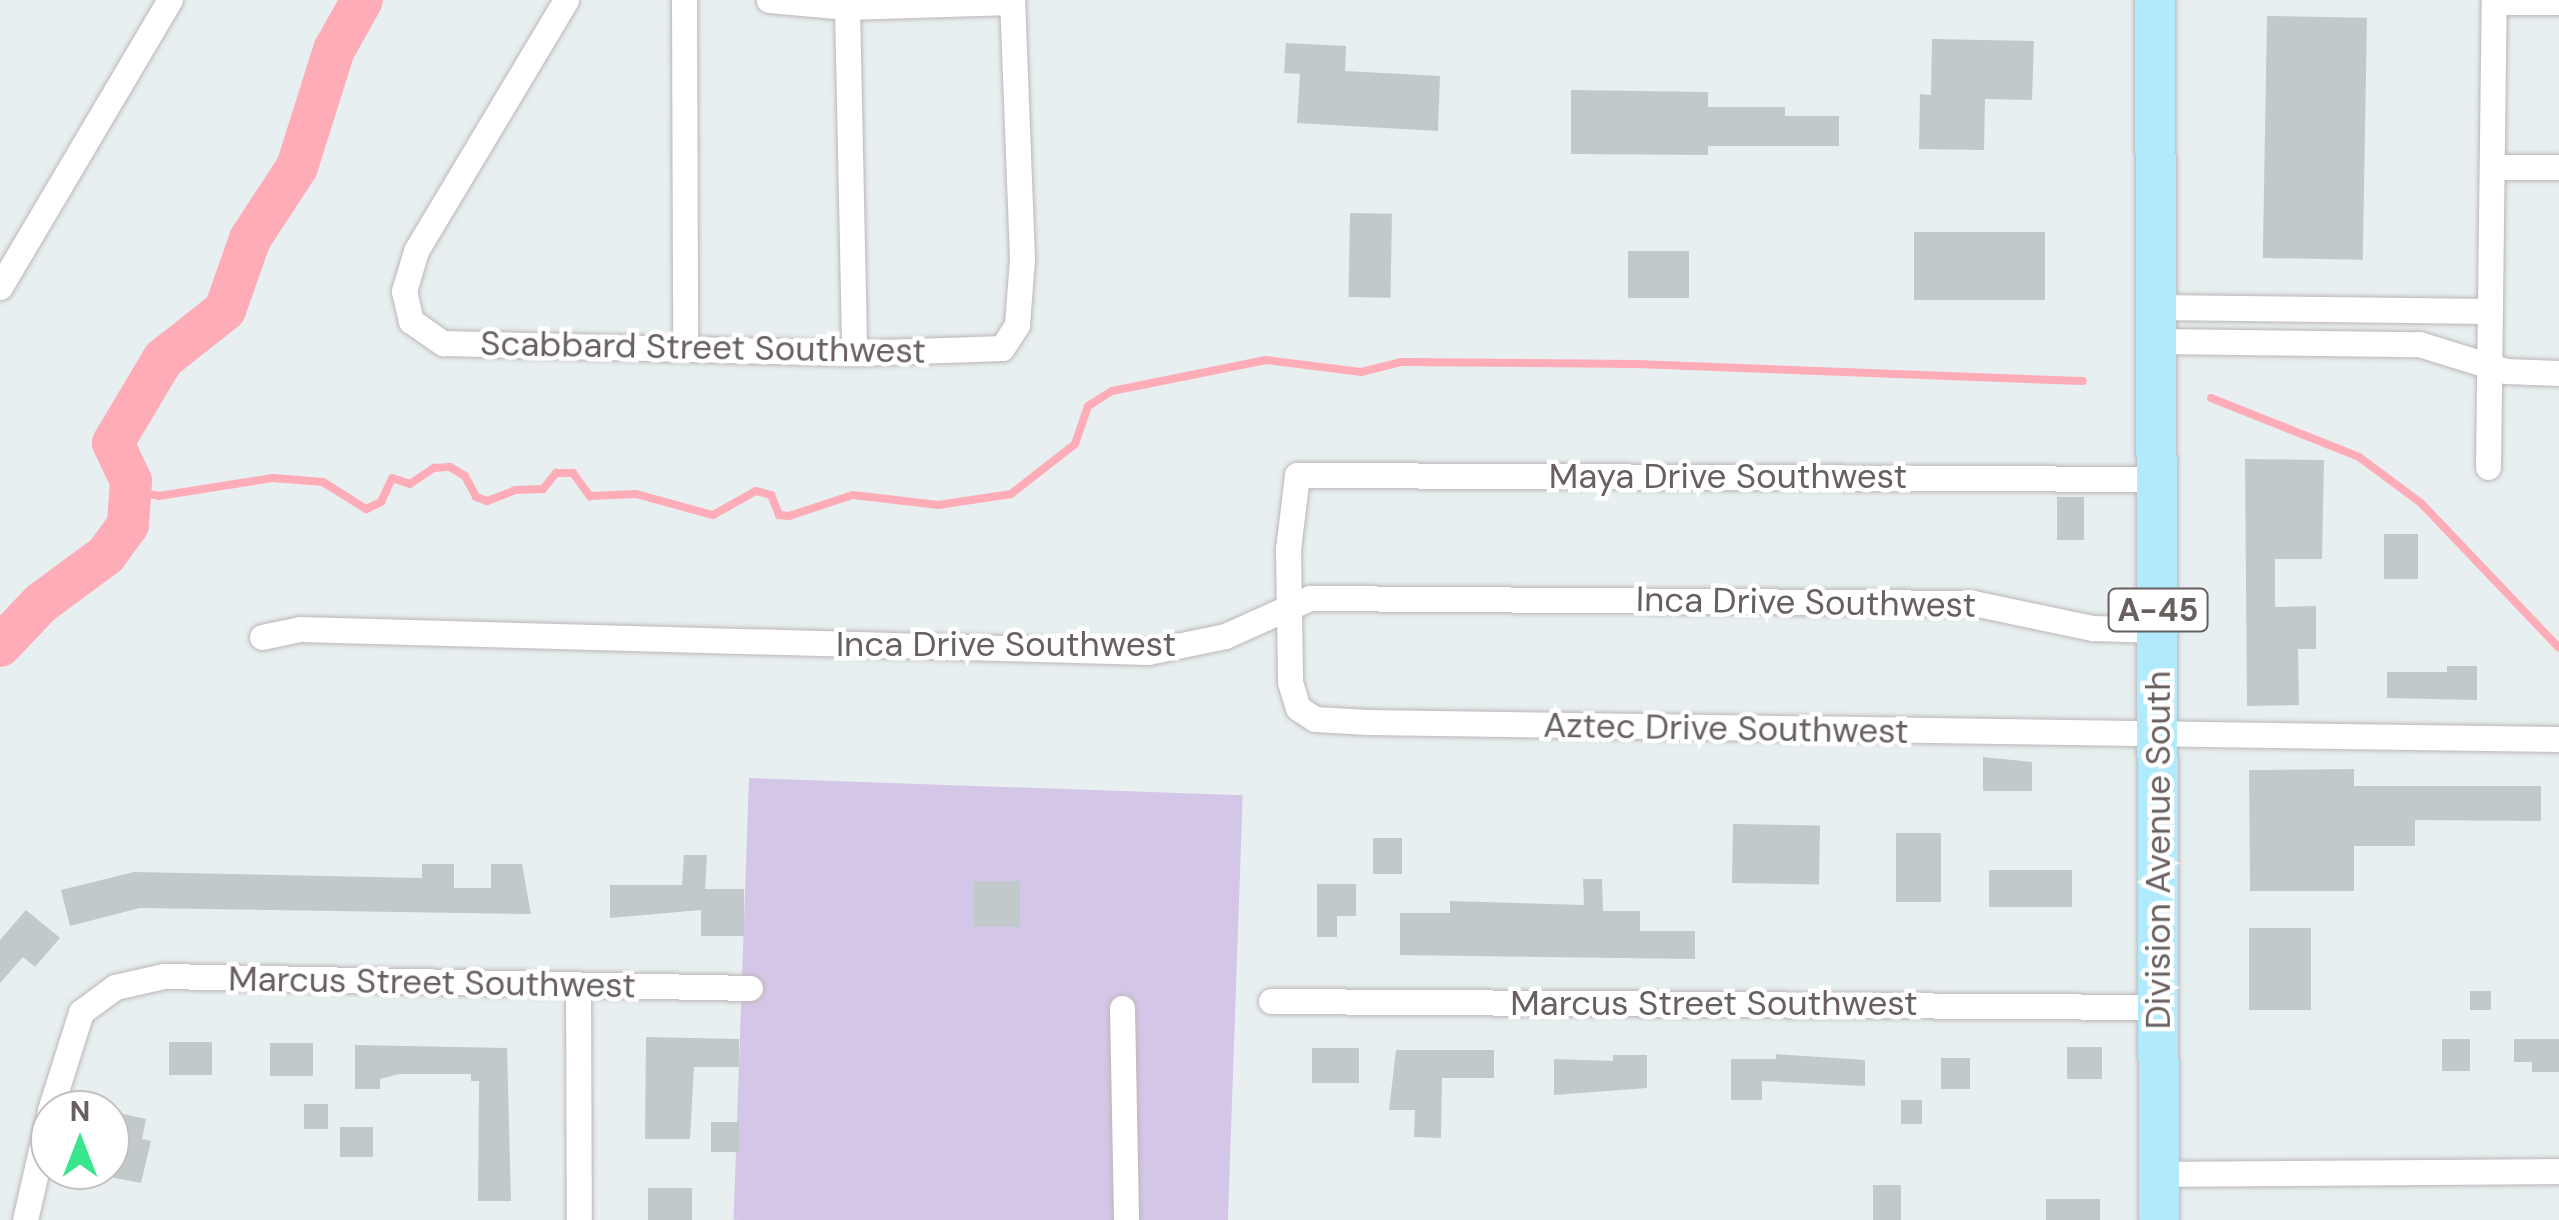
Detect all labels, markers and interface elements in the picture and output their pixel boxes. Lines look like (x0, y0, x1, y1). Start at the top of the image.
street label: Scabbard Street Southwest (480, 322, 926, 372)
street label: Maya Drive Southwest (1549, 455, 1907, 497)
street label: Inca Drive Southwest (1636, 578, 1976, 626)
road number: A-45 (2106, 583, 2210, 637)
street label: Inca Drive Southwest (836, 623, 1176, 665)
street label: Division Avenue South (2137, 671, 2179, 1029)
street label: Aztec Drive Southwest (1543, 704, 1909, 752)
street label: Marcus Street Southwest (228, 957, 636, 1007)
street label: Marcus Street Southwest (1510, 982, 1918, 1024)
north arrow (30, 1090, 130, 1190)
text: N (70, 1093, 90, 1130)

